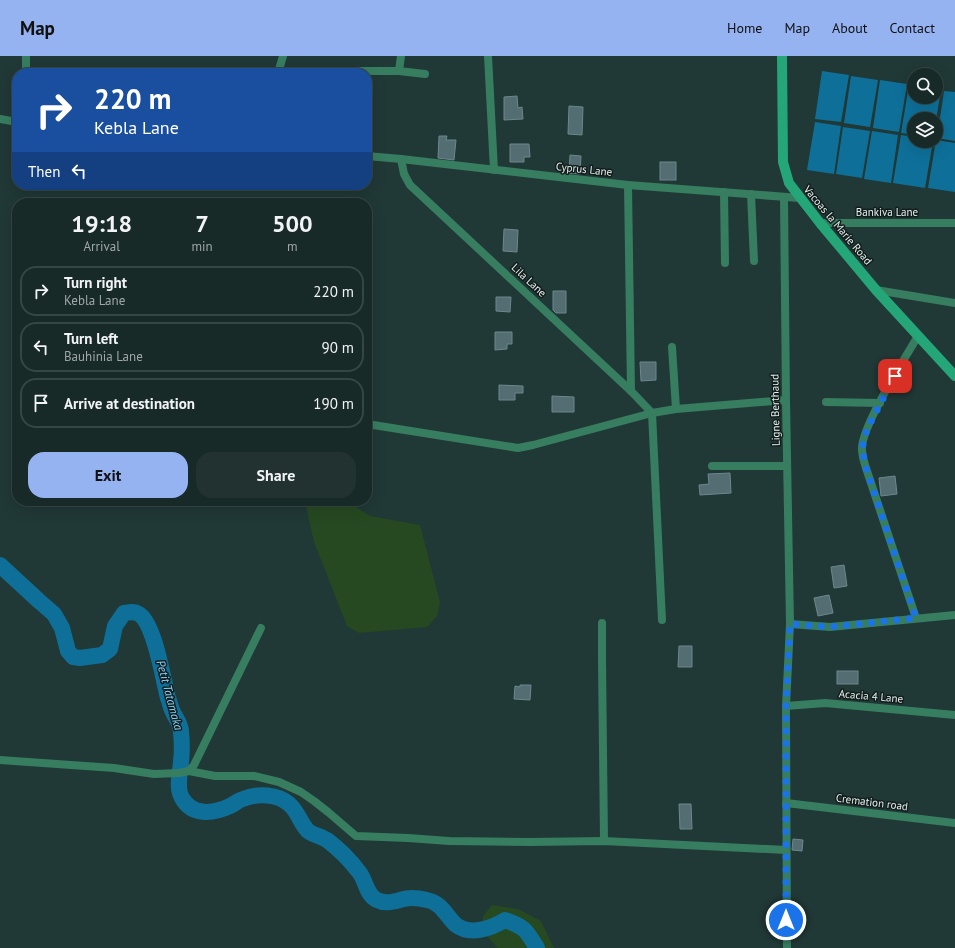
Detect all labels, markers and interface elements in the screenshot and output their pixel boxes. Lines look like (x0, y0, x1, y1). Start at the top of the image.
text: Map (20, 16, 55, 40)
text: Home (727, 19, 762, 37)
text: Map (784, 19, 810, 37)
text: About (832, 19, 868, 37)
text: Contact (890, 19, 935, 37)
map controls (907, 68, 943, 148)
button: search (907, 68, 943, 104)
text: 220 m (94, 80, 171, 117)
icon: right (28, 84, 80, 136)
button: layers (907, 112, 943, 148)
text: Kebla Lane (94, 116, 179, 139)
street label: Cyprus Lane (555, 159, 613, 179)
icon: left (68, 160, 90, 182)
text: Then (28, 162, 60, 181)
street label: Vacoas la Marie Road (800, 182, 875, 267)
street label: Bankiva Lane (856, 205, 919, 219)
text: 19:18 (71, 208, 132, 239)
text: 7 (195, 208, 209, 239)
text: 500 (272, 208, 313, 239)
text: Arrival (84, 238, 120, 255)
text: min (191, 238, 213, 255)
text: m (287, 238, 298, 255)
street label: Lila Lane (509, 260, 550, 300)
text: Turn right (64, 273, 127, 292)
icon: right (30, 280, 52, 302)
text: 220 m (313, 282, 354, 301)
text: Kebla Lane (64, 292, 125, 309)
text: Turn left (64, 329, 118, 348)
icon: left (30, 336, 52, 358)
text: 90 m (321, 338, 354, 357)
text: Bauhinia Lane (64, 348, 143, 365)
pin (878, 359, 912, 393)
icon: arrive (884, 365, 906, 387)
street label: Ligne Berthaud (767, 374, 783, 446)
icon: arrive (30, 392, 52, 414)
text: Arrive at destination (64, 394, 195, 413)
text: 190 m (313, 394, 354, 413)
button: Exit (28, 452, 188, 498)
button: Share (196, 452, 356, 498)
water label: Petit Tatamaka (153, 658, 187, 732)
street label: Acacia 4 Lane (838, 686, 904, 706)
street label: Cremation road (835, 791, 909, 813)
position arrow (765, 899, 807, 941)

